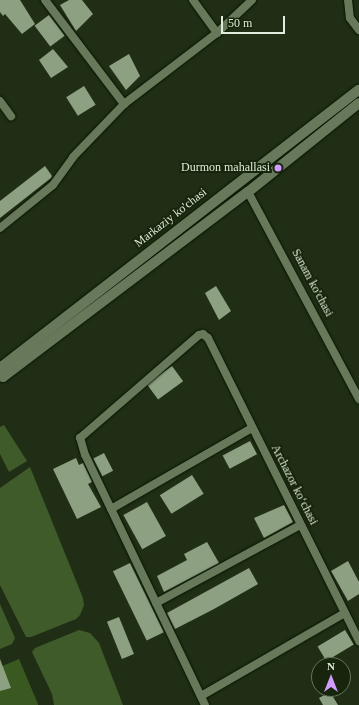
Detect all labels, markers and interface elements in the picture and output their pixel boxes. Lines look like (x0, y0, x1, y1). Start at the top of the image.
scale bar (223, 8, 287, 34)
text: 50 m (228, 16, 252, 30)
place label: Durmon mahallasi (181, 161, 270, 175)
marker: Durmon mahallasi (273, 163, 283, 173)
street label: Markaziy ko'chasi (132, 185, 210, 251)
street label: Sanam ko'chasi (288, 247, 336, 319)
street label: Archazor ko‘chasi (268, 442, 320, 528)
north arrow (311, 657, 351, 697)
text: N (327, 660, 335, 672)

